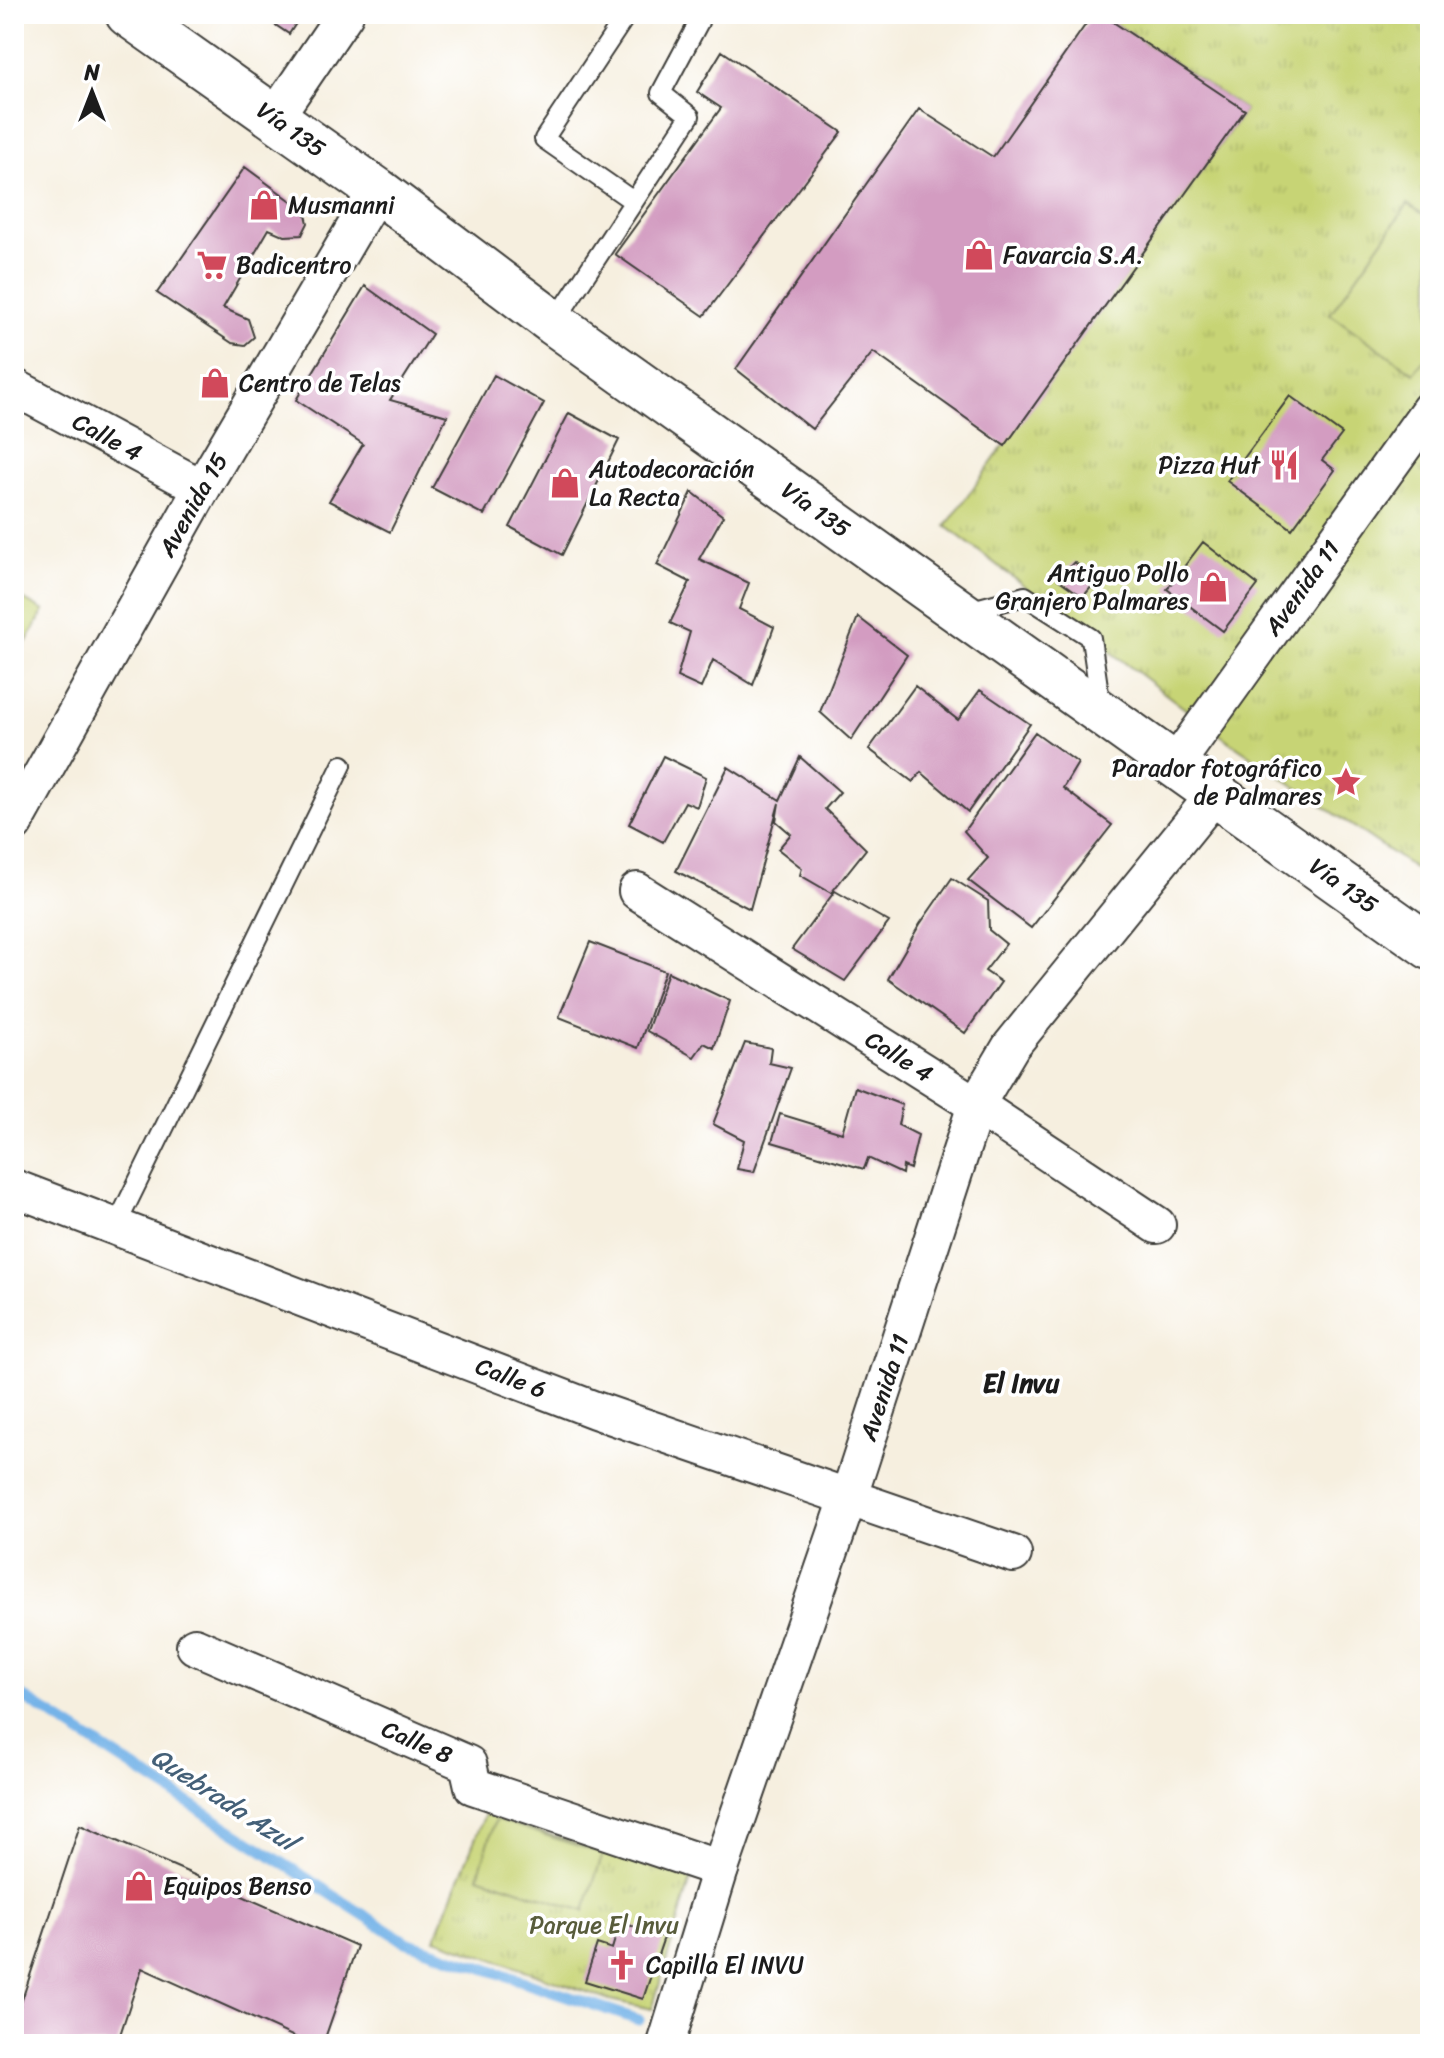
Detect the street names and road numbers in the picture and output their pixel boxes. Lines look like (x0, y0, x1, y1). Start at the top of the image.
street label: Vía 135 (248, 90, 335, 169)
street label: Calle 4 (65, 401, 150, 473)
street label: Avenida 15 (146, 444, 240, 566)
street label: Vía 135 (772, 470, 860, 549)
street label: Avenida 11 (1252, 531, 1351, 646)
street label: Vía 135 (1300, 846, 1387, 925)
street label: Calle 4 (857, 1019, 942, 1094)
street label: Avenida 11 (847, 1328, 921, 1447)
street label: Calle 6 (469, 1345, 553, 1411)
street label: Calle 8 (375, 1708, 459, 1776)

